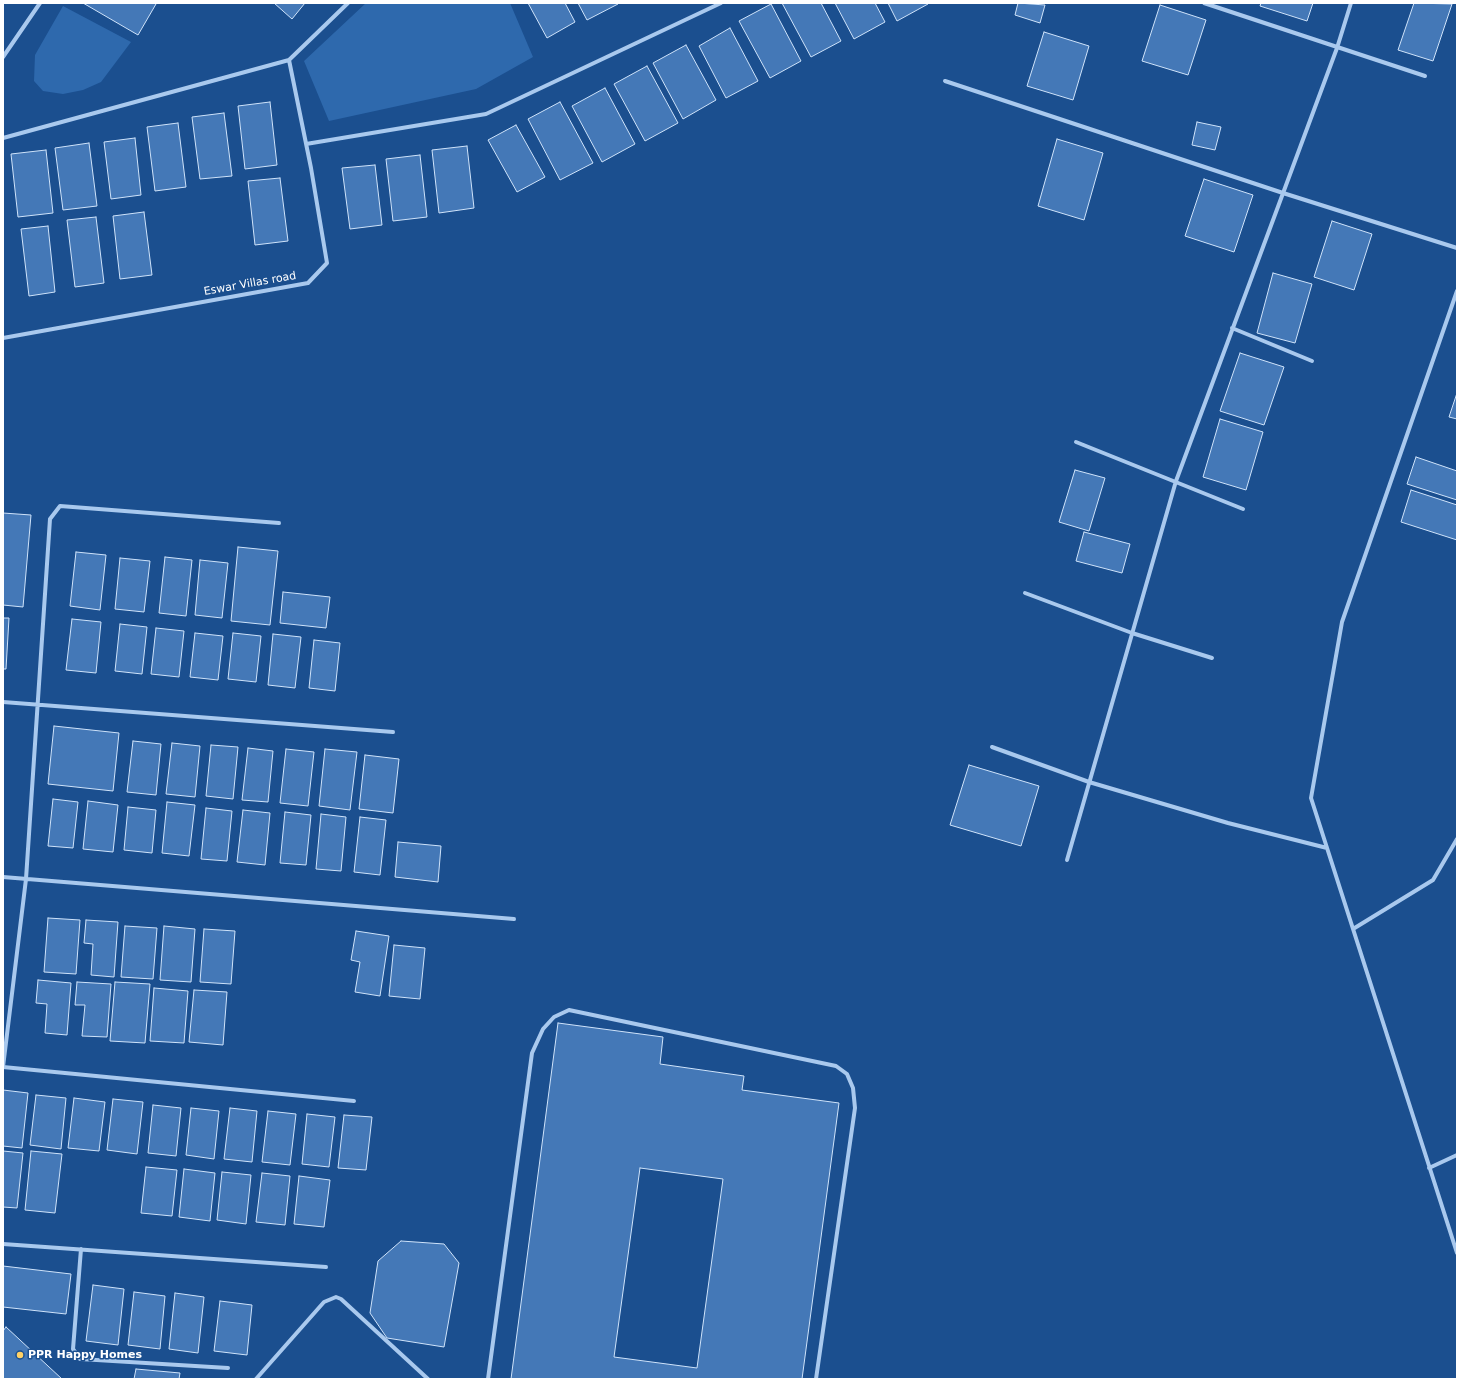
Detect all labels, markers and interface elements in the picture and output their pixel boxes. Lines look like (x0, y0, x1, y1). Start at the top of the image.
street label: Eswar Villas road (203, 269, 297, 299)
place label: PPR Happy Homes (28, 1348, 142, 1362)
marker: PPR Happy Homes (15, 1350, 25, 1360)

